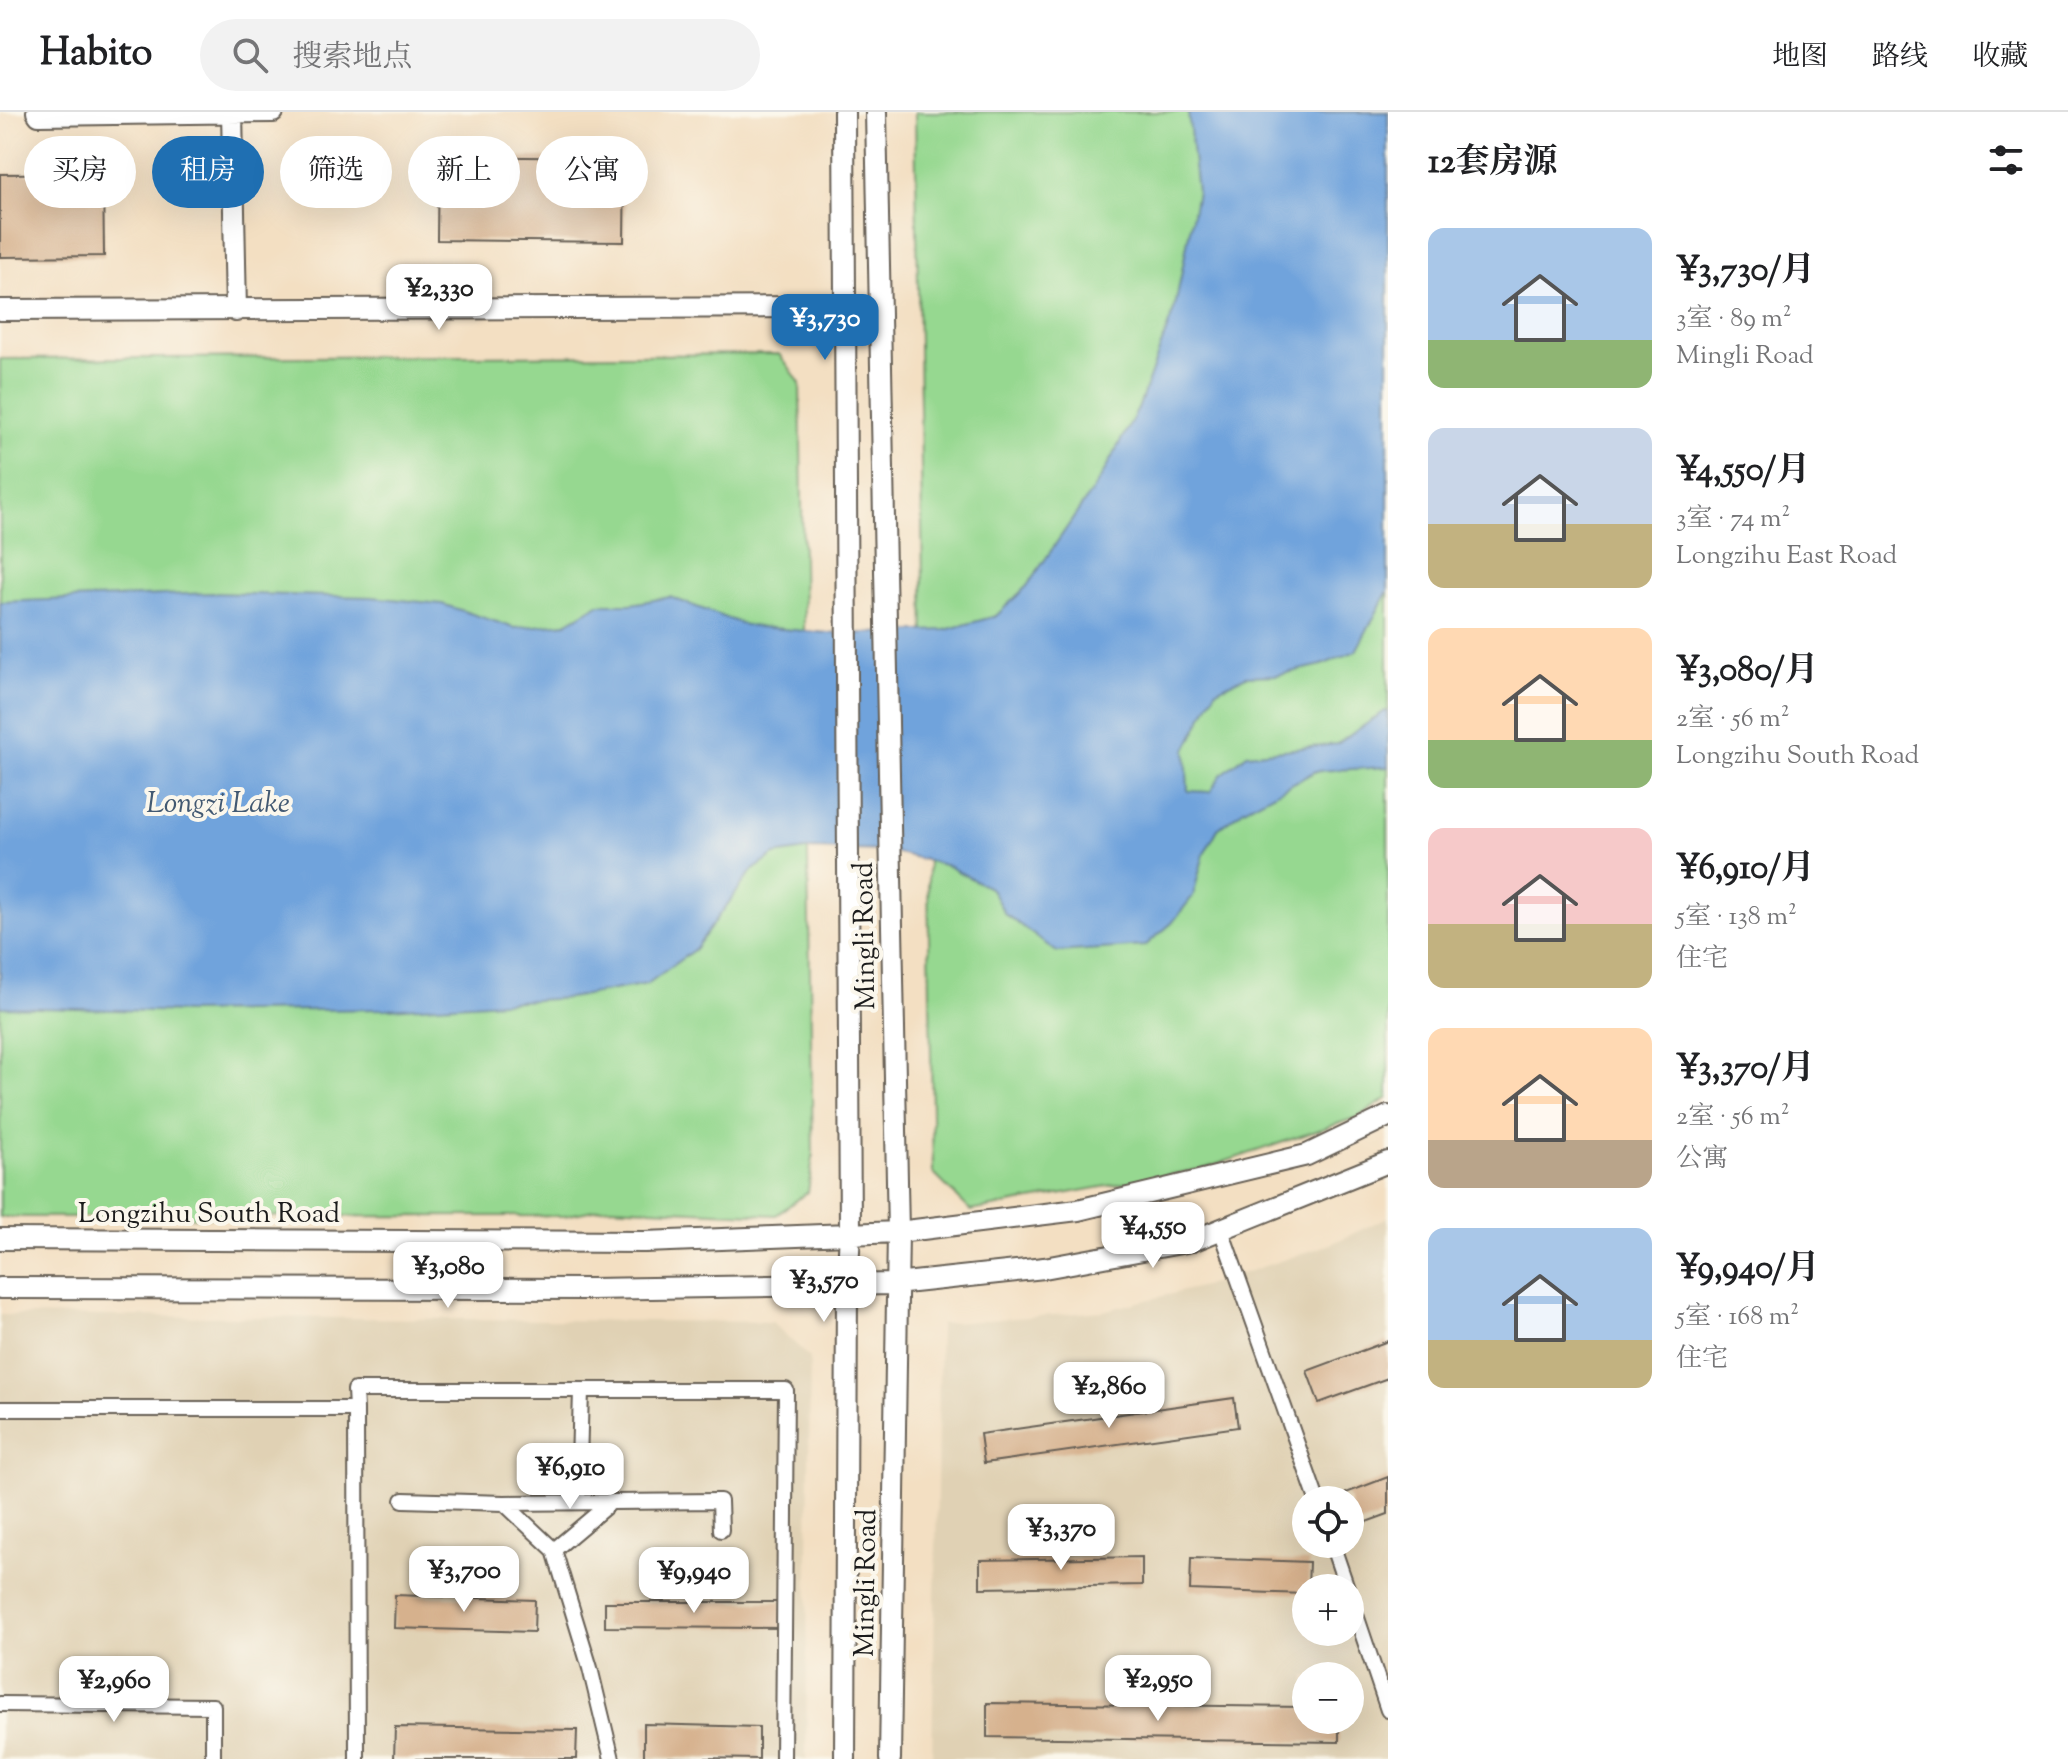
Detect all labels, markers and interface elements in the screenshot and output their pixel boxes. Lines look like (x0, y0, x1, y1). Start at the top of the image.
search box (200, 19, 760, 91)
text: Habito (40, 28, 152, 82)
icon: search (228, 33, 272, 77)
text: 搜索地点 (292, 37, 412, 80)
text: 地图 (1772, 38, 1828, 78)
text: 路线 (1872, 38, 1928, 78)
text: 收藏 (1972, 38, 2028, 78)
chip: 买房 (24, 136, 136, 208)
chip: 租房 (152, 136, 264, 208)
chip: 筛选 (280, 136, 392, 208)
chip: 新上 (408, 136, 520, 208)
chip: 公寓 (536, 136, 648, 208)
icon: filters (1984, 138, 2028, 182)
text: 12套房源 (1428, 139, 1557, 188)
text: ¥3,730/月 (1676, 247, 1815, 296)
icon: home (1492, 260, 1588, 356)
pin: ¥2,330 (374, 264, 504, 332)
text: ¥2,330 (404, 271, 474, 308)
pin: ¥3,730 (760, 294, 890, 362)
text: ¥3,730 (790, 301, 860, 338)
text: 3室 · 89 m² (1676, 301, 1792, 338)
text: Mingli Road (1676, 338, 1814, 375)
text: ¥4,550/月 (1676, 447, 1810, 496)
icon: home (1492, 460, 1588, 556)
text: 3室 · 74 m² (1676, 501, 1790, 538)
text: Longzihu East Road (1676, 538, 1897, 575)
text: ¥3,080/月 (1676, 647, 1819, 696)
icon: home (1492, 660, 1588, 756)
text: 2室 · 56 m² (1676, 701, 1789, 738)
text: Longzihu South Road (1676, 738, 1919, 775)
water label: Longzi Lake (146, 783, 290, 826)
text: ¥6,910/月 (1676, 845, 1815, 894)
icon: home (1492, 860, 1588, 956)
street label: Mingli Road (845, 861, 887, 1010)
text: 5室 · 138 m² (1676, 899, 1797, 936)
text: 住宅 (1676, 941, 1728, 978)
text: ¥3,370/月 (1676, 1045, 1815, 1094)
icon: home (1492, 1060, 1588, 1156)
text: 2室 · 56 m² (1676, 1099, 1789, 1136)
text: 公寓 (1676, 1141, 1728, 1178)
street label: Longzihu South Road (78, 1195, 340, 1235)
pin: ¥4,550 (1088, 1202, 1218, 1270)
text: ¥4,550 (1119, 1209, 1187, 1246)
pin: ¥3,080 (383, 1242, 513, 1310)
text: ¥9,940/月 (1676, 1245, 1820, 1294)
text: ¥3,080 (411, 1249, 485, 1286)
pin: ¥3,570 (759, 1256, 889, 1324)
icon: home (1492, 1260, 1588, 1356)
text: ¥3,570 (789, 1263, 859, 1300)
text: 5室 · 168 m² (1676, 1299, 1799, 1336)
text: 住宅 (1676, 1341, 1728, 1378)
pin: ¥2,860 (1044, 1362, 1174, 1430)
text: ¥2,860 (1072, 1369, 1146, 1406)
pin: ¥6,910 (505, 1443, 635, 1511)
text: ¥6,910 (535, 1450, 605, 1487)
map controls (1292, 1486, 1364, 1734)
button: locate (1292, 1486, 1364, 1558)
pin: ¥3,370 (996, 1504, 1126, 1572)
street label: Mingli Road (846, 1508, 888, 1658)
text: ¥3,370 (1026, 1511, 1096, 1548)
pin: ¥3,700 (399, 1546, 529, 1614)
pin: ¥9,940 (629, 1547, 759, 1615)
text: ¥3,700 (427, 1553, 501, 1590)
text: ¥9,940 (657, 1554, 731, 1591)
button: + (1292, 1574, 1364, 1646)
pin: ¥2,950 (1093, 1655, 1223, 1723)
pin: ¥2,960 (49, 1656, 179, 1724)
text: ¥2,950 (1123, 1662, 1193, 1699)
button: − (1292, 1662, 1364, 1734)
text: ¥2,960 (77, 1663, 151, 1700)

